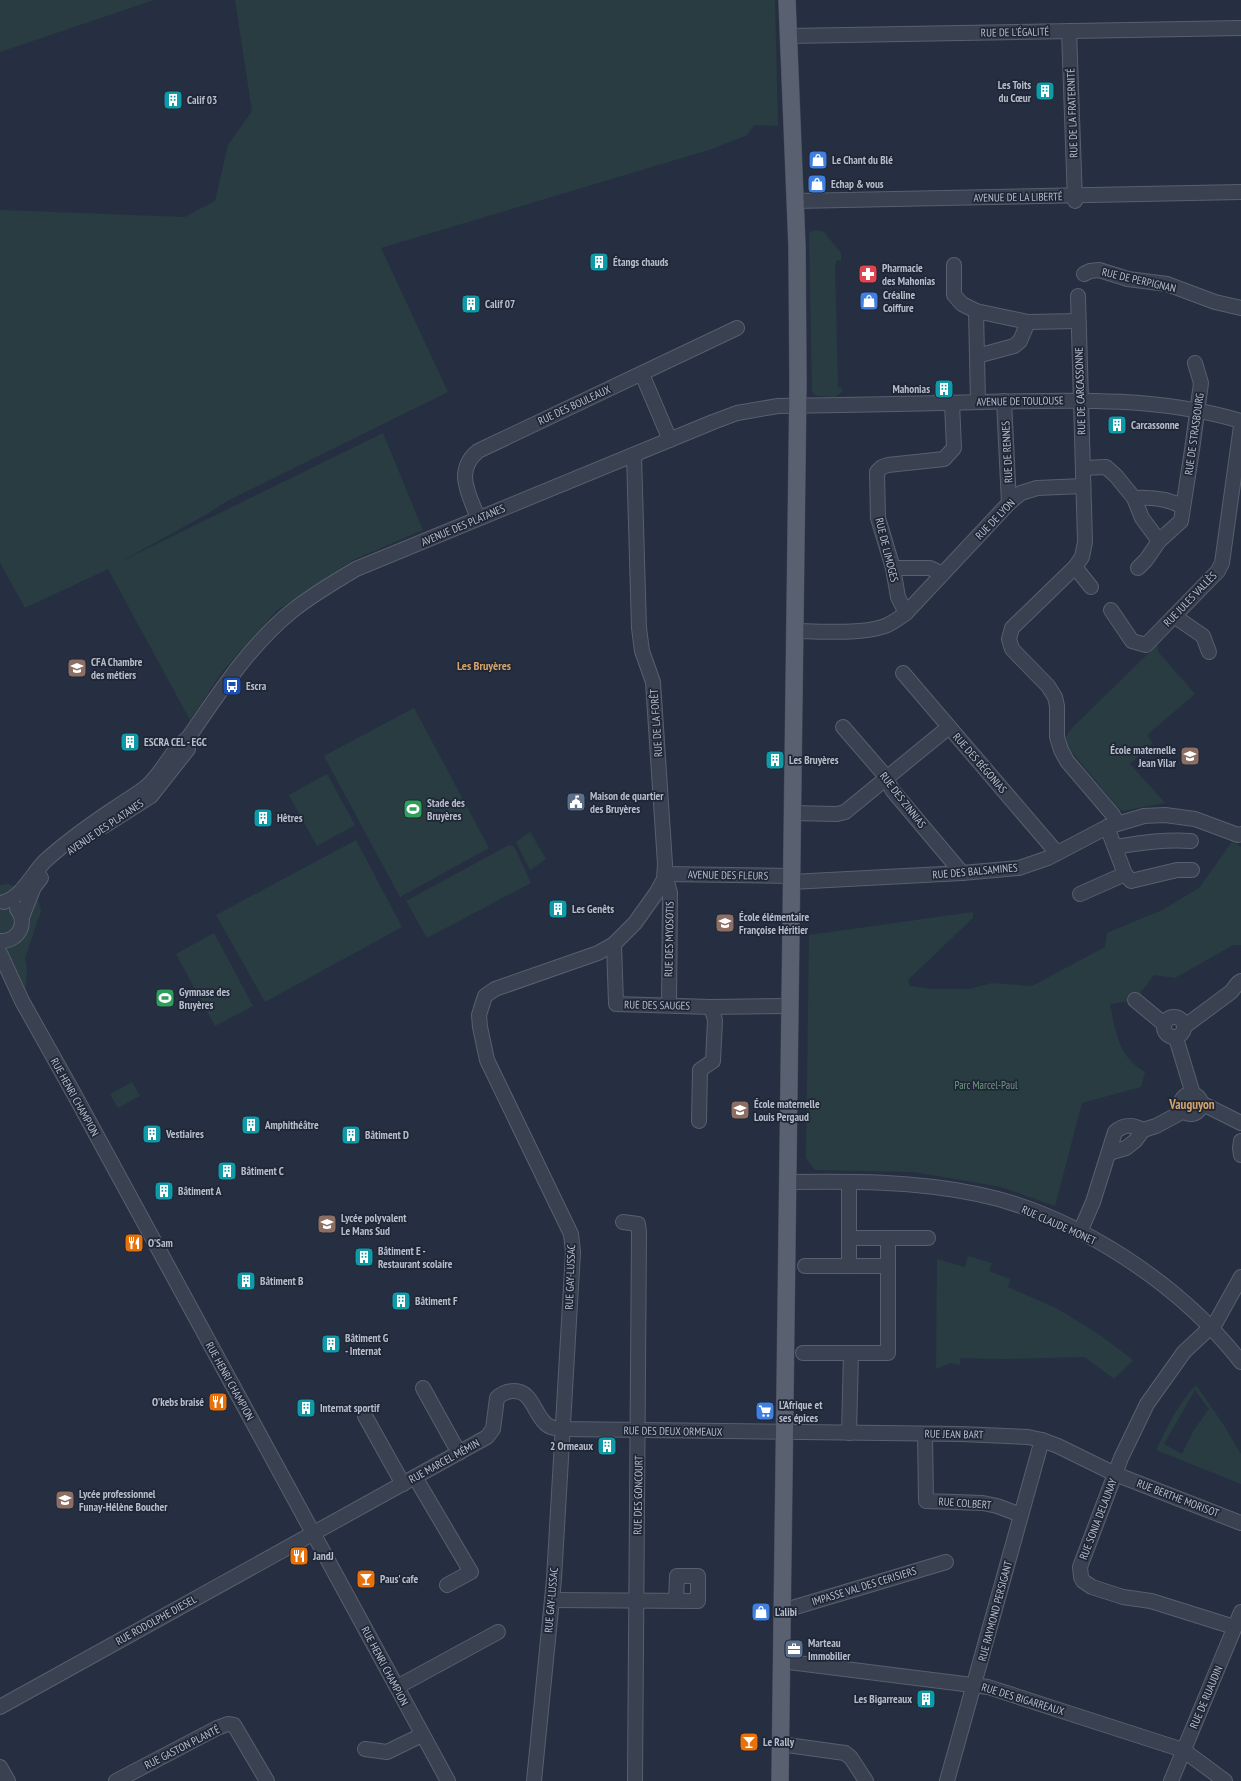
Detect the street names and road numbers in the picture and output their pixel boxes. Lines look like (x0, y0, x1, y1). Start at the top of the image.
street label: RUE DE L'ÉGALITÉ (981, 24, 1050, 40)
street label: RUE DE LA FRATERNITÉ (1063, 68, 1081, 158)
street label: AVENUE DE LA LIBERTÉ (973, 189, 1063, 205)
street label: RUE DE PERPIGNAN (1100, 265, 1178, 295)
street label: RUE DE CARCASSONNE (1071, 347, 1089, 435)
street label: RUE DES BOULEAUX (536, 382, 613, 428)
street label: RUE DE STRASBOURG (1181, 392, 1207, 476)
street label: AVENUE DE TOULOUSE (976, 393, 1064, 409)
street label: RUE DE RENNES (998, 420, 1016, 483)
street label: RUE DE LYON (972, 496, 1018, 542)
street label: AVENUE DES PLATANES (419, 501, 507, 549)
street label: RUE DE LIMOGES (872, 516, 902, 584)
street label: RUE JULES VALLÈS (1160, 568, 1220, 629)
street label: RUE DE LA FORÊT (647, 688, 665, 758)
street label: RUE DES BÉGONIAS (950, 730, 1010, 796)
street label: RUE DES ZINNIAS (877, 769, 929, 831)
street label: AVENUE DES PLATANES (64, 796, 146, 858)
street label: RUE DES BALSAMINES (932, 860, 1018, 882)
street label: AVENUE DES FLEURS (688, 867, 769, 883)
street label: RUE DES MYOSOTIS (661, 901, 677, 977)
street label: RUE DES SAUGES (624, 997, 690, 1013)
street label: RUE HENRI CHAMPION (48, 1055, 102, 1139)
street label: RUE CLAUDE MONET (1020, 1202, 1099, 1248)
street label: RUE GAY-LUSSAC (562, 1244, 578, 1310)
street label: RUE HENRI CHAMPION (203, 1339, 257, 1423)
street label: RUE DES DEUX ORMEAUX (623, 1423, 723, 1439)
street label: RUE JEAN BART (924, 1426, 984, 1442)
street label: RUE MARCEL MÉMIN (406, 1436, 482, 1486)
street label: RUE DES GONCOURT (630, 1455, 646, 1535)
street label: RUE SONIA DELAUNAY (1076, 1476, 1120, 1562)
street label: RUE BERTHE MORISOT (1135, 1476, 1221, 1520)
street label: RUE COLBERT (938, 1494, 992, 1512)
street label: RUE RAYMOND PERSIGANT (975, 1559, 1015, 1663)
street label: IMPASSE VAL DES CERISIERS (810, 1563, 918, 1609)
street label: RUE GAY-LUSSAC (541, 1567, 561, 1633)
street label: RUE RODOLPHE DIESEL (113, 1592, 199, 1648)
street label: RUE HENRI CHAMPION (358, 1624, 412, 1708)
street label: RUE DE RUAUDIN (1186, 1663, 1226, 1731)
street label: RUE DES BIGARREAUX (980, 1680, 1066, 1718)
street label: RUE GASTON PLANTÉ (142, 1722, 222, 1772)

